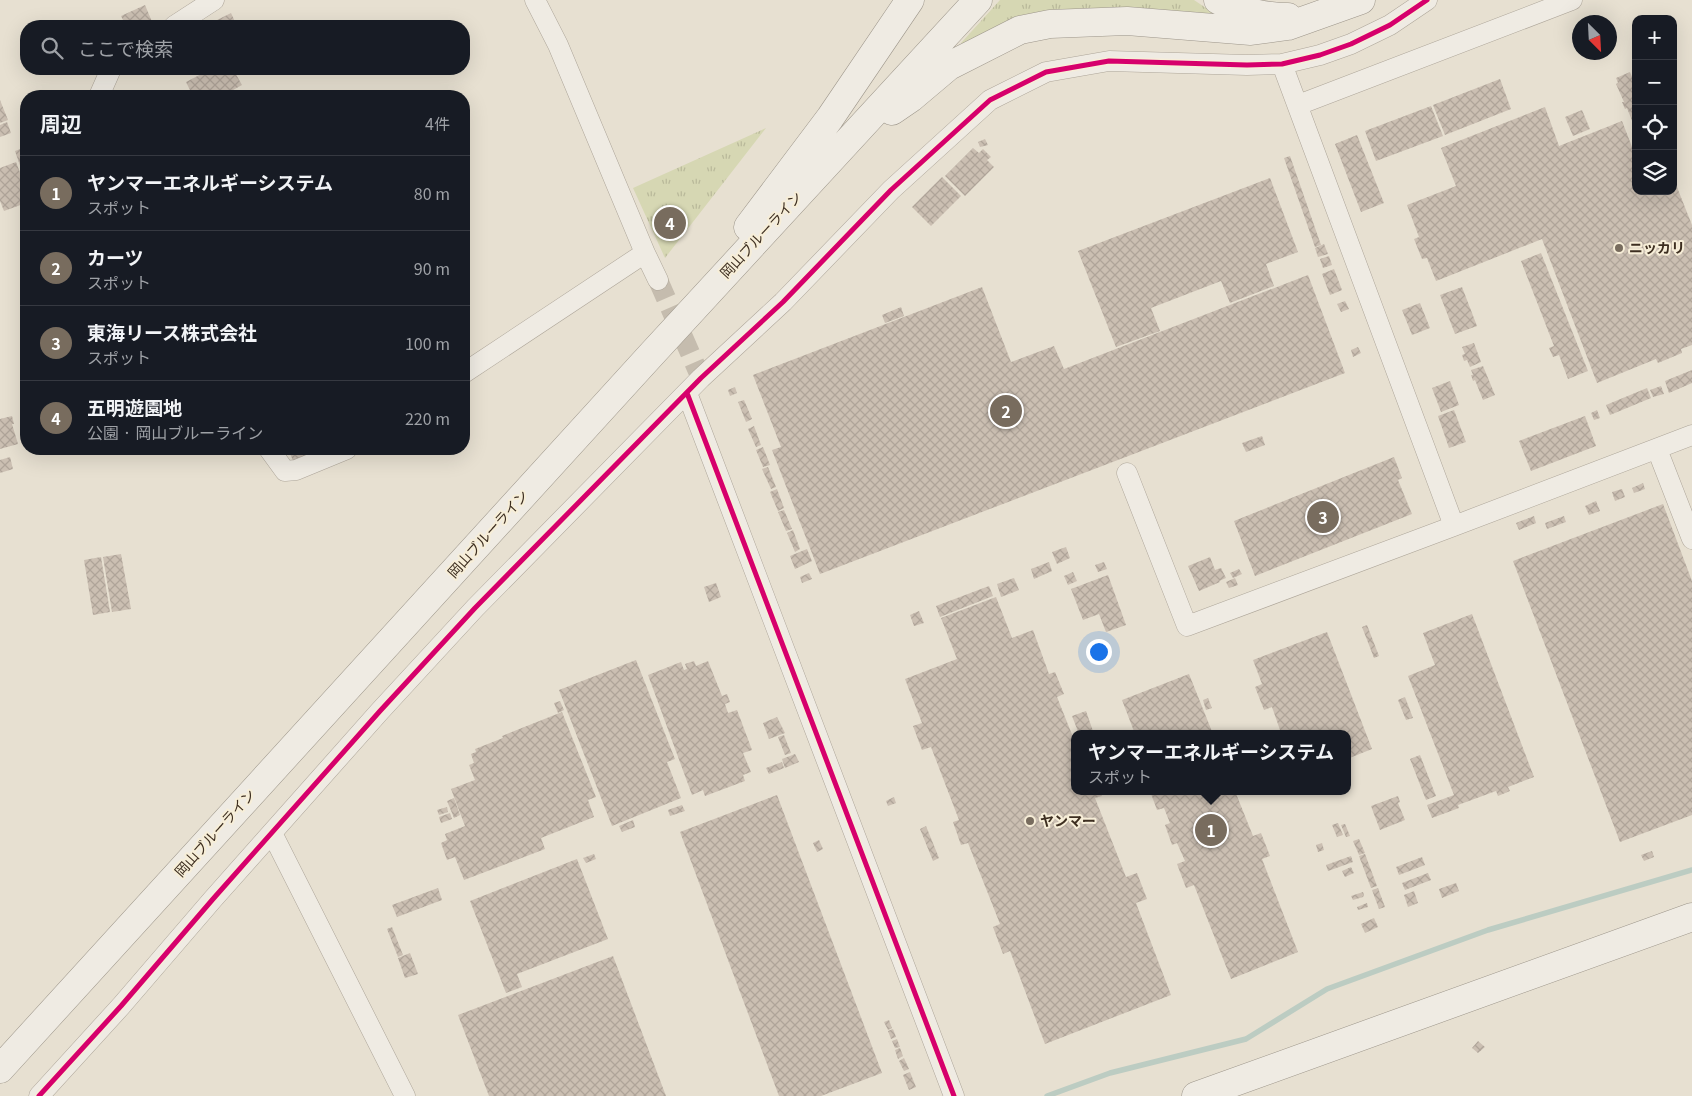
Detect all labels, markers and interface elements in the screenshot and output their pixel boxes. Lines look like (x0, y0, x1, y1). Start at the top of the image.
north arrow (1572, 15, 1617, 60)
map controls (1632, 15, 1677, 195)
button: + (1632, 15, 1677, 60)
search box (20, 20, 470, 75)
icon: search (38, 34, 66, 62)
text: ここで検索 (78, 34, 173, 61)
button: − (1632, 60, 1677, 105)
button: locate (1632, 105, 1677, 150)
text: 周辺 (40, 108, 82, 138)
text: 4件 (425, 111, 450, 135)
button: layers (1632, 150, 1677, 195)
text: ヤンマーエネルギーシステム (87, 168, 333, 195)
text: 1 (51, 181, 61, 205)
text: 80 m (414, 181, 450, 205)
street label: 岡山ブルーライン (715, 187, 806, 282)
text: スポット (87, 195, 151, 219)
pin: 4 (654, 204, 686, 242)
place label: ニッカリ (1629, 237, 1685, 257)
marker: ニッカリ (1613, 242, 1625, 254)
text: カーツ (87, 243, 144, 270)
text: 2 (51, 256, 61, 280)
text: 90 m (414, 256, 450, 280)
text: スポット (87, 270, 151, 294)
text: 東海リース株式会社 (87, 318, 257, 345)
text: 3 (51, 331, 61, 355)
text: 100 m (405, 331, 450, 355)
text: スポット (87, 345, 151, 369)
pin: 2 (990, 392, 1022, 430)
text: 五明遊園地 (87, 393, 182, 420)
text: 4 (51, 406, 61, 430)
text: 220 m (405, 406, 450, 430)
text: 公園 · 岡山ブルーライン (87, 420, 263, 444)
street label: 岡山ブルーライン (442, 485, 532, 582)
pin: 3 (1307, 498, 1339, 536)
your location (1086, 639, 1112, 665)
popup (1071, 730, 1351, 795)
text: ヤンマーエネルギーシステム (1088, 737, 1334, 764)
text: スポット (1088, 764, 1152, 788)
street label: 岡山ブルーライン (169, 784, 259, 881)
place label: ヤンマー (1040, 810, 1096, 830)
pin: 1 (1195, 811, 1227, 849)
marker: ヤンマー (1024, 815, 1036, 827)

